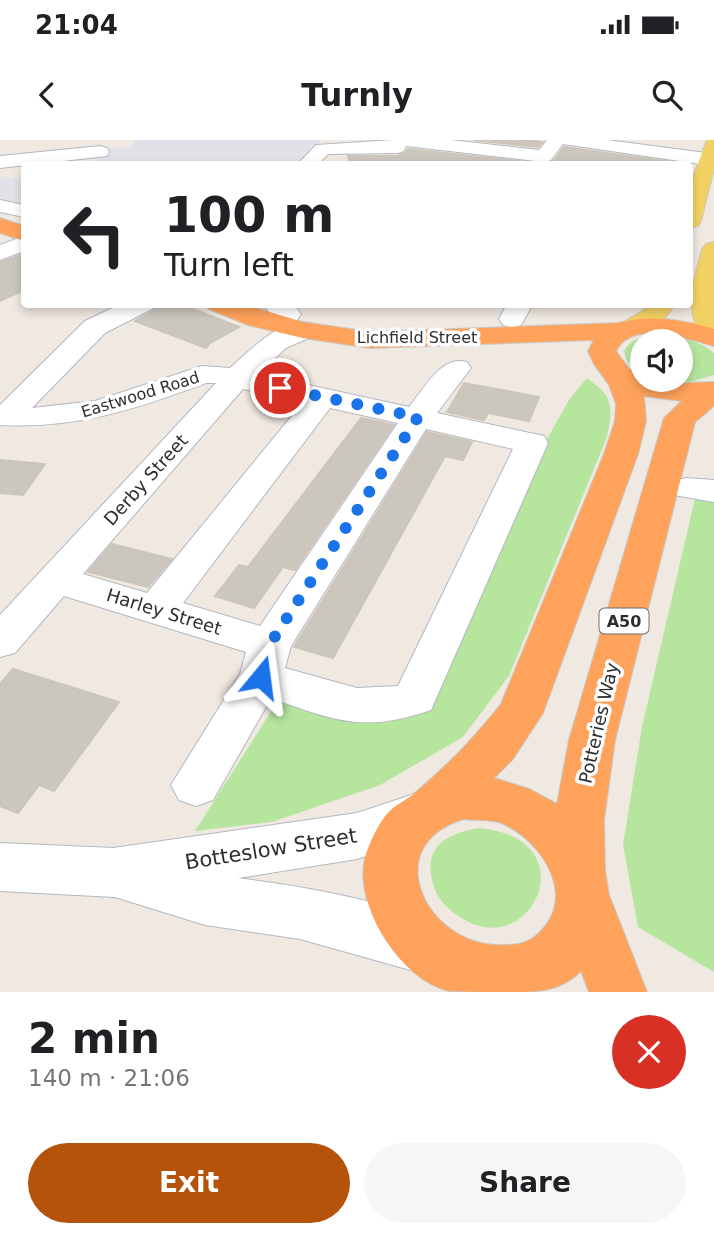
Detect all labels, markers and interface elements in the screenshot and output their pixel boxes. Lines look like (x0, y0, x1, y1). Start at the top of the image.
text: 21:04 (35, 10, 118, 40)
icon: back (28, 76, 66, 114)
text: Turnly (301, 76, 413, 114)
icon: search (648, 76, 686, 114)
text: 100 m (164, 187, 334, 244)
icon: left (49, 189, 140, 280)
text: Turn left (164, 246, 294, 284)
street label: Lichfield Street (357, 328, 477, 347)
map controls (630, 329, 693, 392)
button: sound (630, 329, 693, 392)
pin (250, 358, 310, 418)
street label: Eastwood Road (79, 367, 202, 421)
icon: arrive (261, 369, 299, 407)
street label: Derby Street (99, 430, 192, 529)
street label: Harley Street (104, 584, 224, 639)
road number: A50 (600, 608, 648, 634)
position arrow (224, 640, 298, 714)
street label: Potteries Way (574, 660, 623, 785)
street label: Botteslow Street (183, 824, 359, 874)
text: 2 min (28, 1014, 160, 1063)
button: close (612, 1015, 686, 1089)
text: 140 m · 21:06 (28, 1065, 190, 1091)
button: Exit (28, 1143, 350, 1223)
button: Share (364, 1143, 686, 1223)

